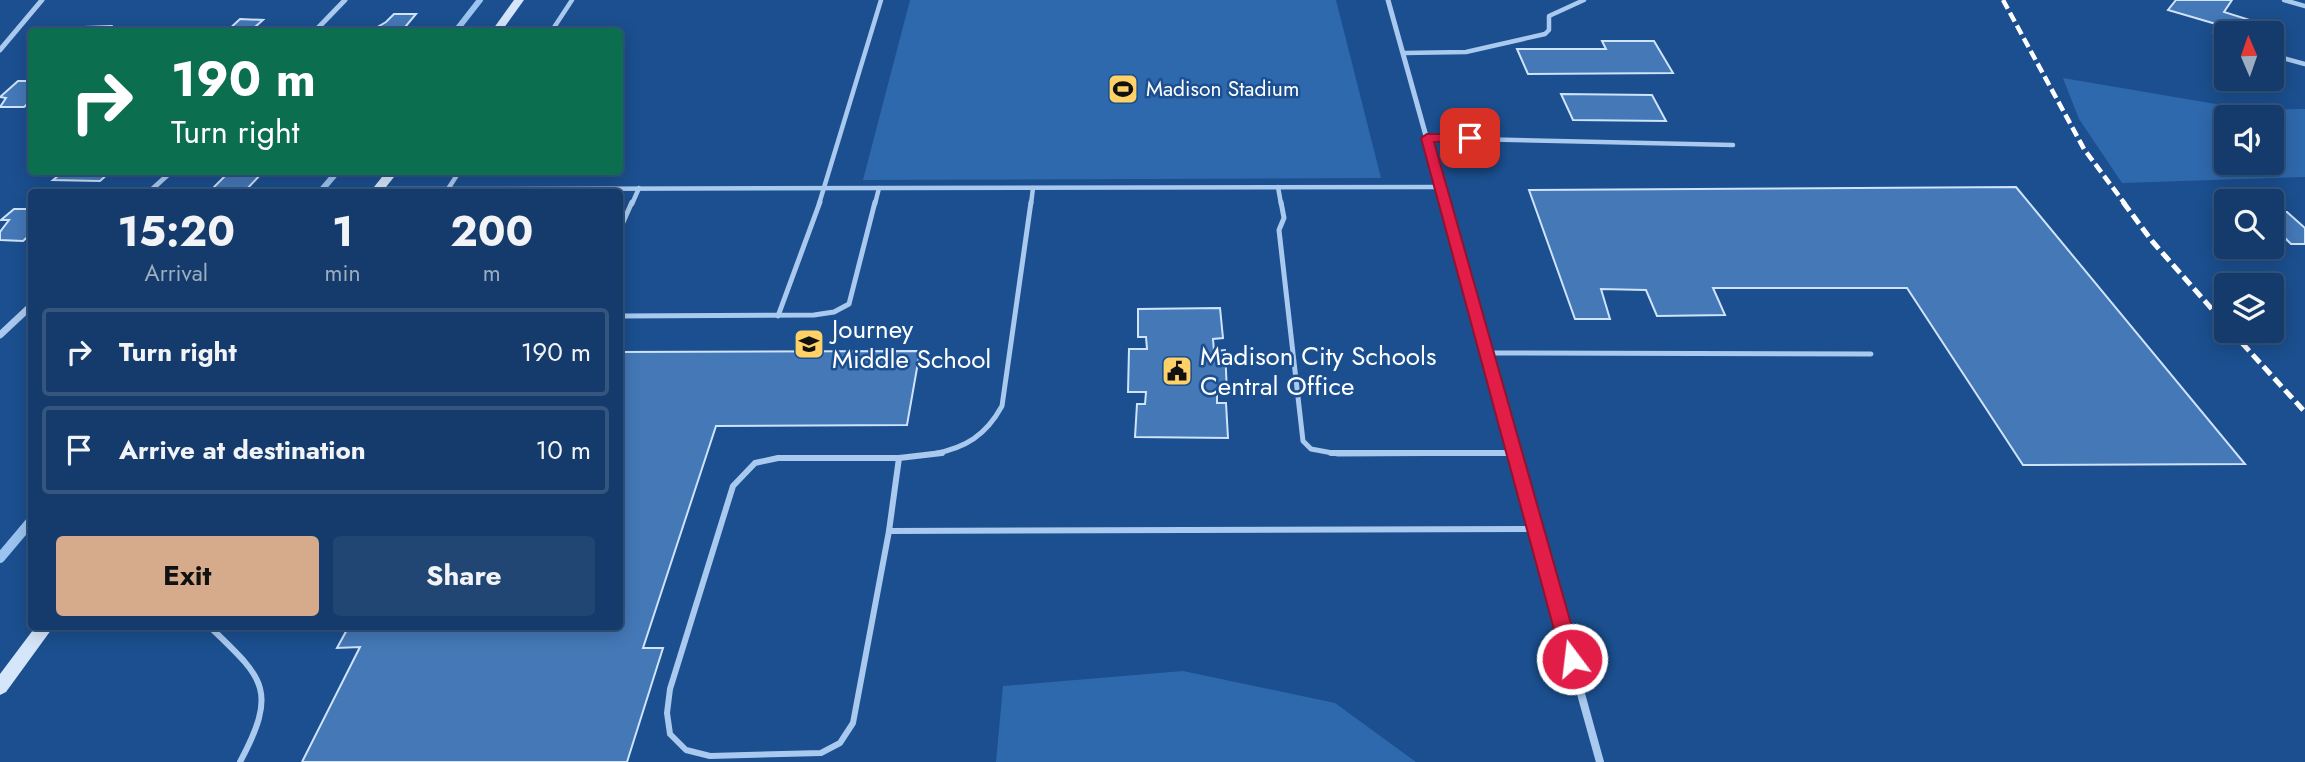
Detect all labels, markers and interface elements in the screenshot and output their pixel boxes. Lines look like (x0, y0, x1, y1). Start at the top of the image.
north arrow (2214, 21, 2284, 91)
map controls (2214, 21, 2284, 343)
text: 190 m (171, 44, 316, 114)
icon: right (56, 56, 147, 147)
sports icon: Madison Stadium (1106, 72, 1140, 106)
place label: Madison Stadium (1146, 74, 1299, 104)
button: sound (2214, 105, 2284, 175)
pin (1440, 108, 1500, 168)
text: Turn right (171, 109, 300, 155)
icon: arrive (1451, 119, 1489, 157)
button: search (2214, 189, 2284, 259)
text: 15:20 (118, 201, 235, 262)
text: 1 (332, 201, 353, 262)
text: 200 (450, 201, 533, 262)
text: Arrival (145, 256, 208, 290)
text: min (325, 256, 361, 290)
text: m (483, 256, 501, 290)
button: layers (2214, 273, 2284, 343)
place label: Journey Middle School (829, 310, 991, 378)
school or university icon: Journey Middle School (792, 327, 826, 361)
icon: right (60, 333, 98, 371)
text: Turn right (119, 333, 237, 371)
text: 190 m (521, 333, 591, 371)
place label: Madison City Schools Central Office (1200, 337, 1437, 405)
public building icon: Madison City Schools Central Office (1160, 354, 1194, 388)
icon: arrive (60, 431, 98, 469)
text: Arrive at destination (119, 431, 366, 469)
text: 10 m (536, 431, 591, 469)
button: Exit (56, 536, 319, 616)
button: Share (333, 536, 595, 616)
position arrow (1535, 622, 1609, 696)

